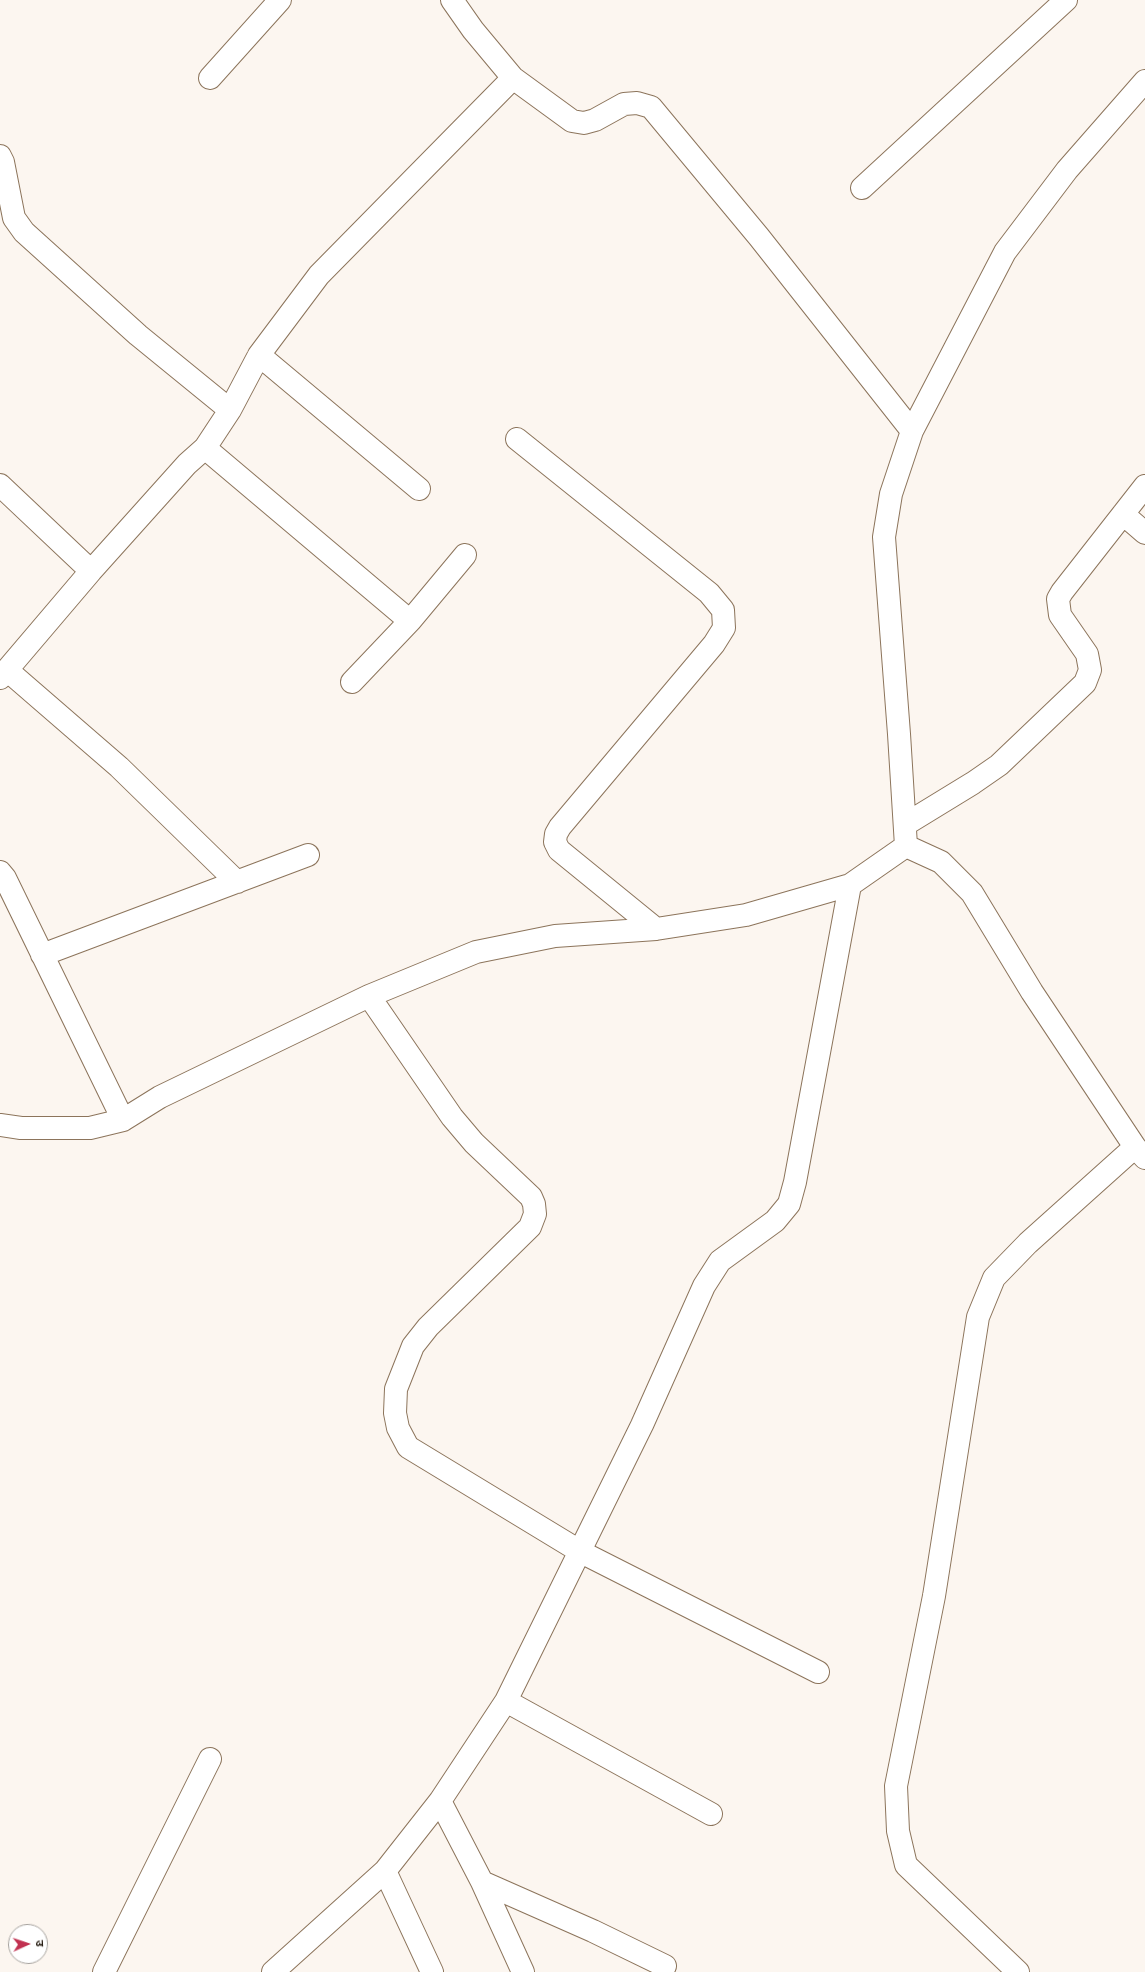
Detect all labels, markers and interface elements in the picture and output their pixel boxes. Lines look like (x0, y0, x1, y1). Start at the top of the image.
north arrow (8, 1924, 48, 1964)
text: उ (32, 1940, 47, 1947)

